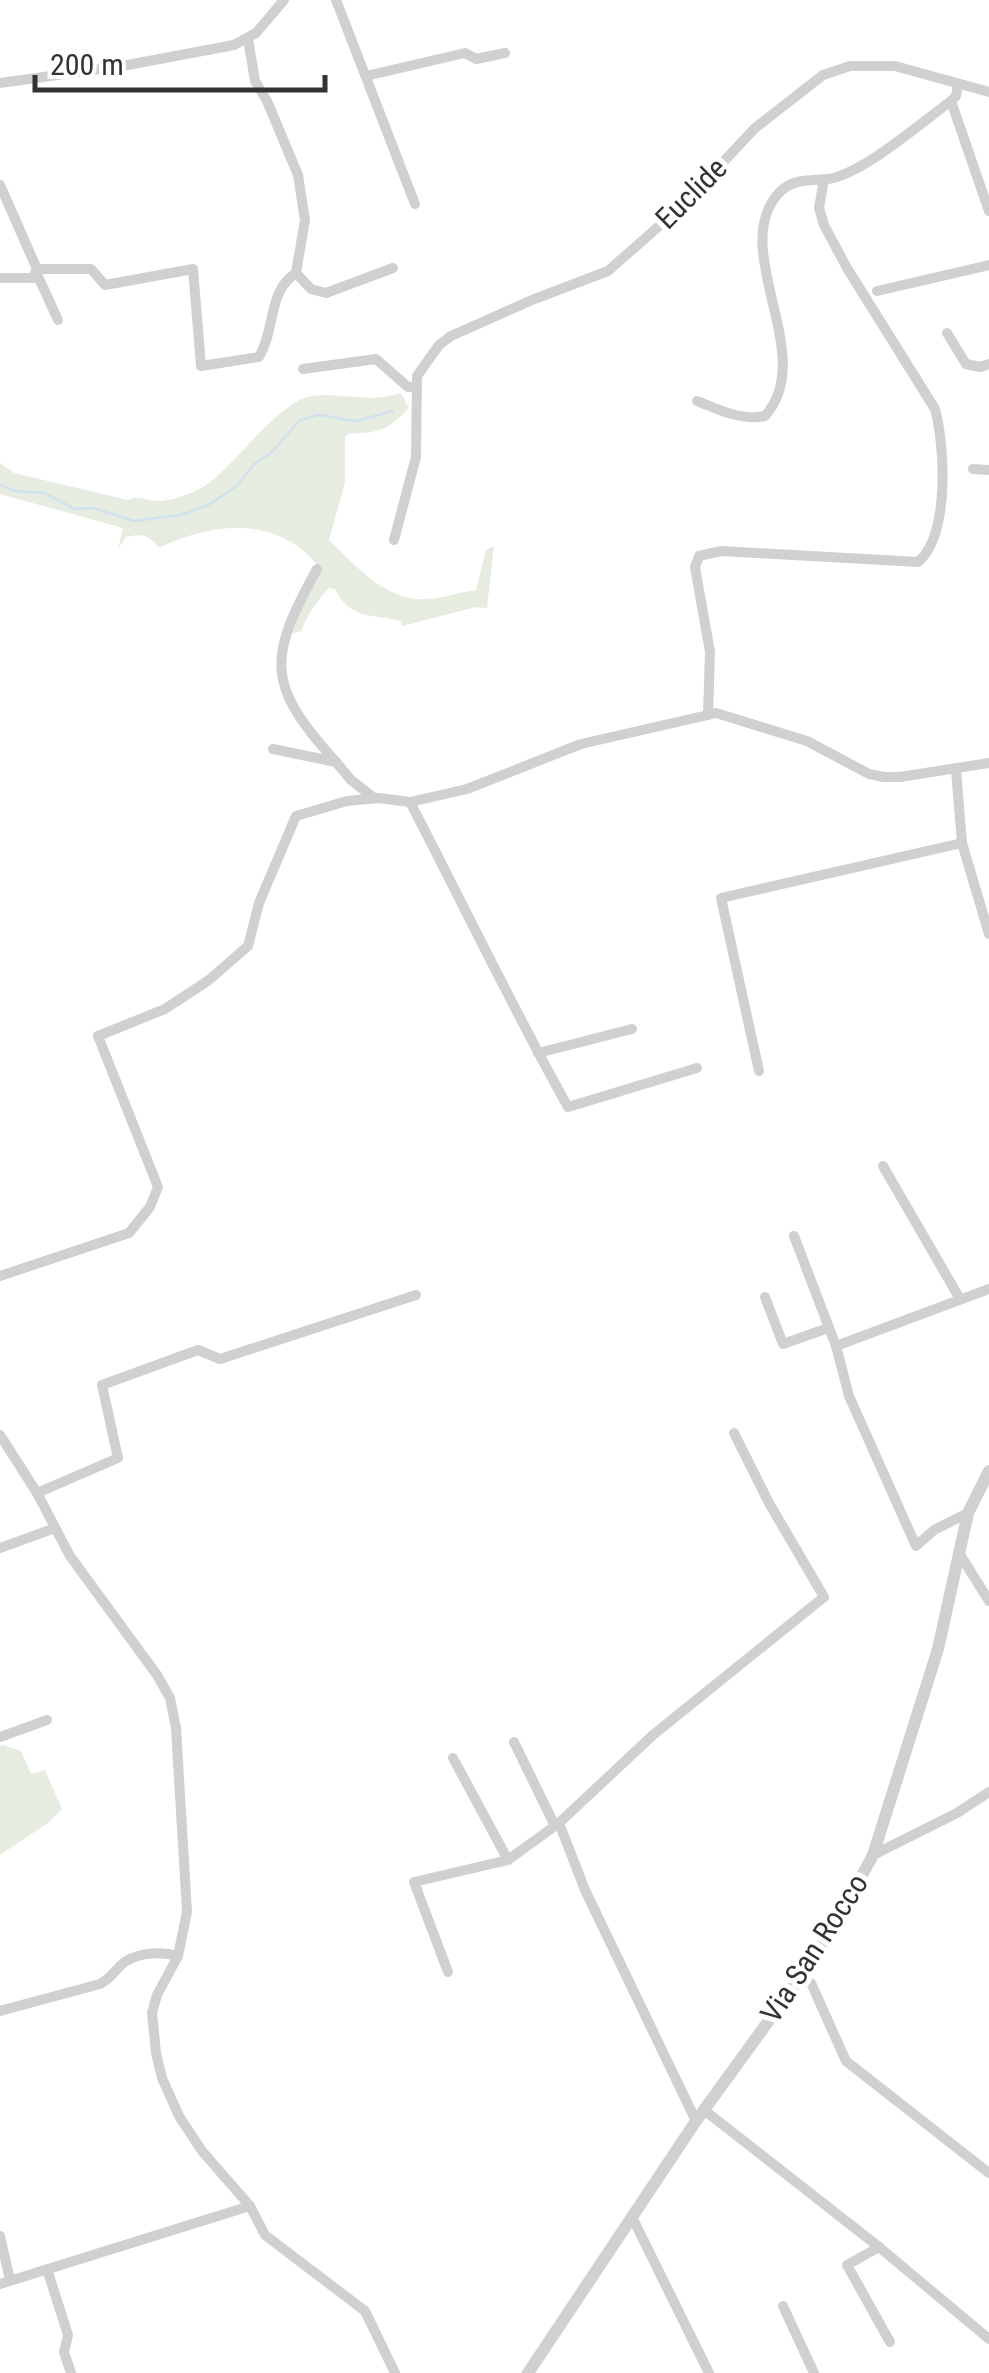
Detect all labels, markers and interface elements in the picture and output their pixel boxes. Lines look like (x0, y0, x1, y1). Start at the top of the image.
scale bar (35, 30, 325, 92)
text: 200 m (50, 47, 124, 82)
street label: Euclide (648, 150, 734, 236)
street label: Via San Rocco (753, 1867, 875, 2029)

